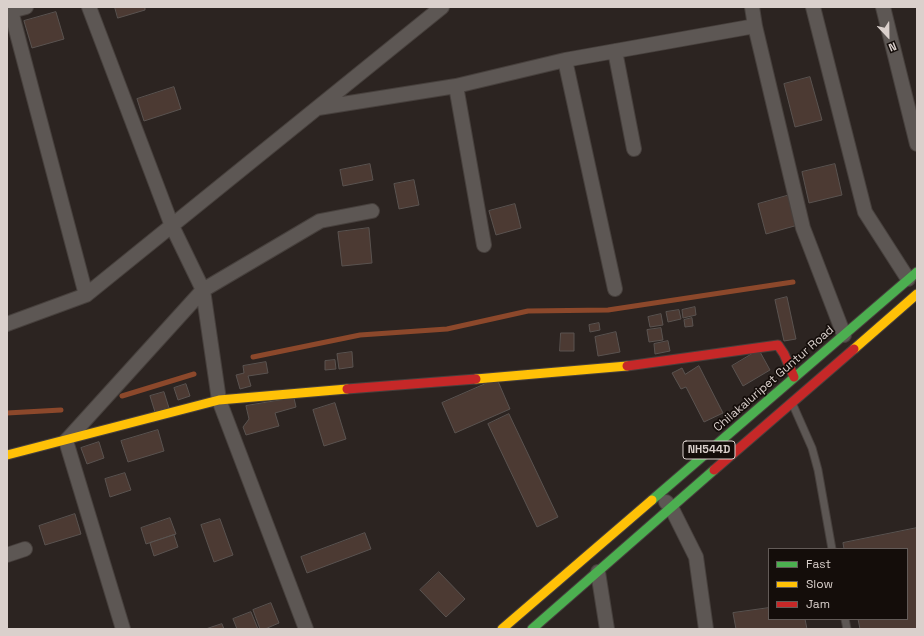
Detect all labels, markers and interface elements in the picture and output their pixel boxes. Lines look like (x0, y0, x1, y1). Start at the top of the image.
north arrow (868, 16, 908, 56)
text: N (886, 39, 899, 55)
street label: Chilakaluripet Guntur Road (711, 323, 837, 435)
road number: NH544D (683, 441, 735, 459)
legend (768, 548, 908, 620)
text: Fast (806, 556, 831, 572)
text: Slow (806, 576, 833, 592)
text: Jam (806, 596, 830, 612)

